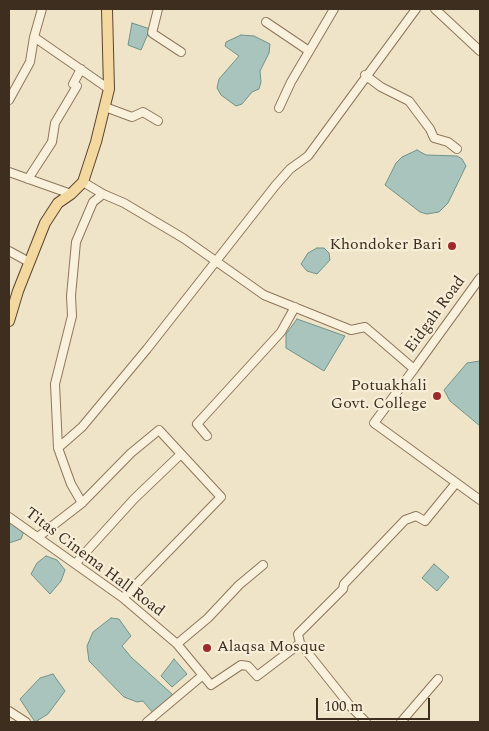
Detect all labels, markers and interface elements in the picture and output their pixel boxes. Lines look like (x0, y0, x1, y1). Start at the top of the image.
place label: Khondoker Bari (330, 236, 442, 256)
marker: Khondoker Bari (446, 240, 458, 252)
street label: Eidgah Road (402, 273, 470, 357)
place label: Potuakhali Govt. College (331, 377, 427, 415)
marker: Potuakhali Govt. College (431, 390, 443, 402)
street label: Titas Cinema Hall Road (21, 504, 167, 622)
place label: Alaqsa Mosque (217, 638, 326, 658)
marker: Alaqsa Mosque (201, 642, 213, 654)
scale bar (319, 688, 433, 720)
text: 100 m (324, 695, 363, 718)

